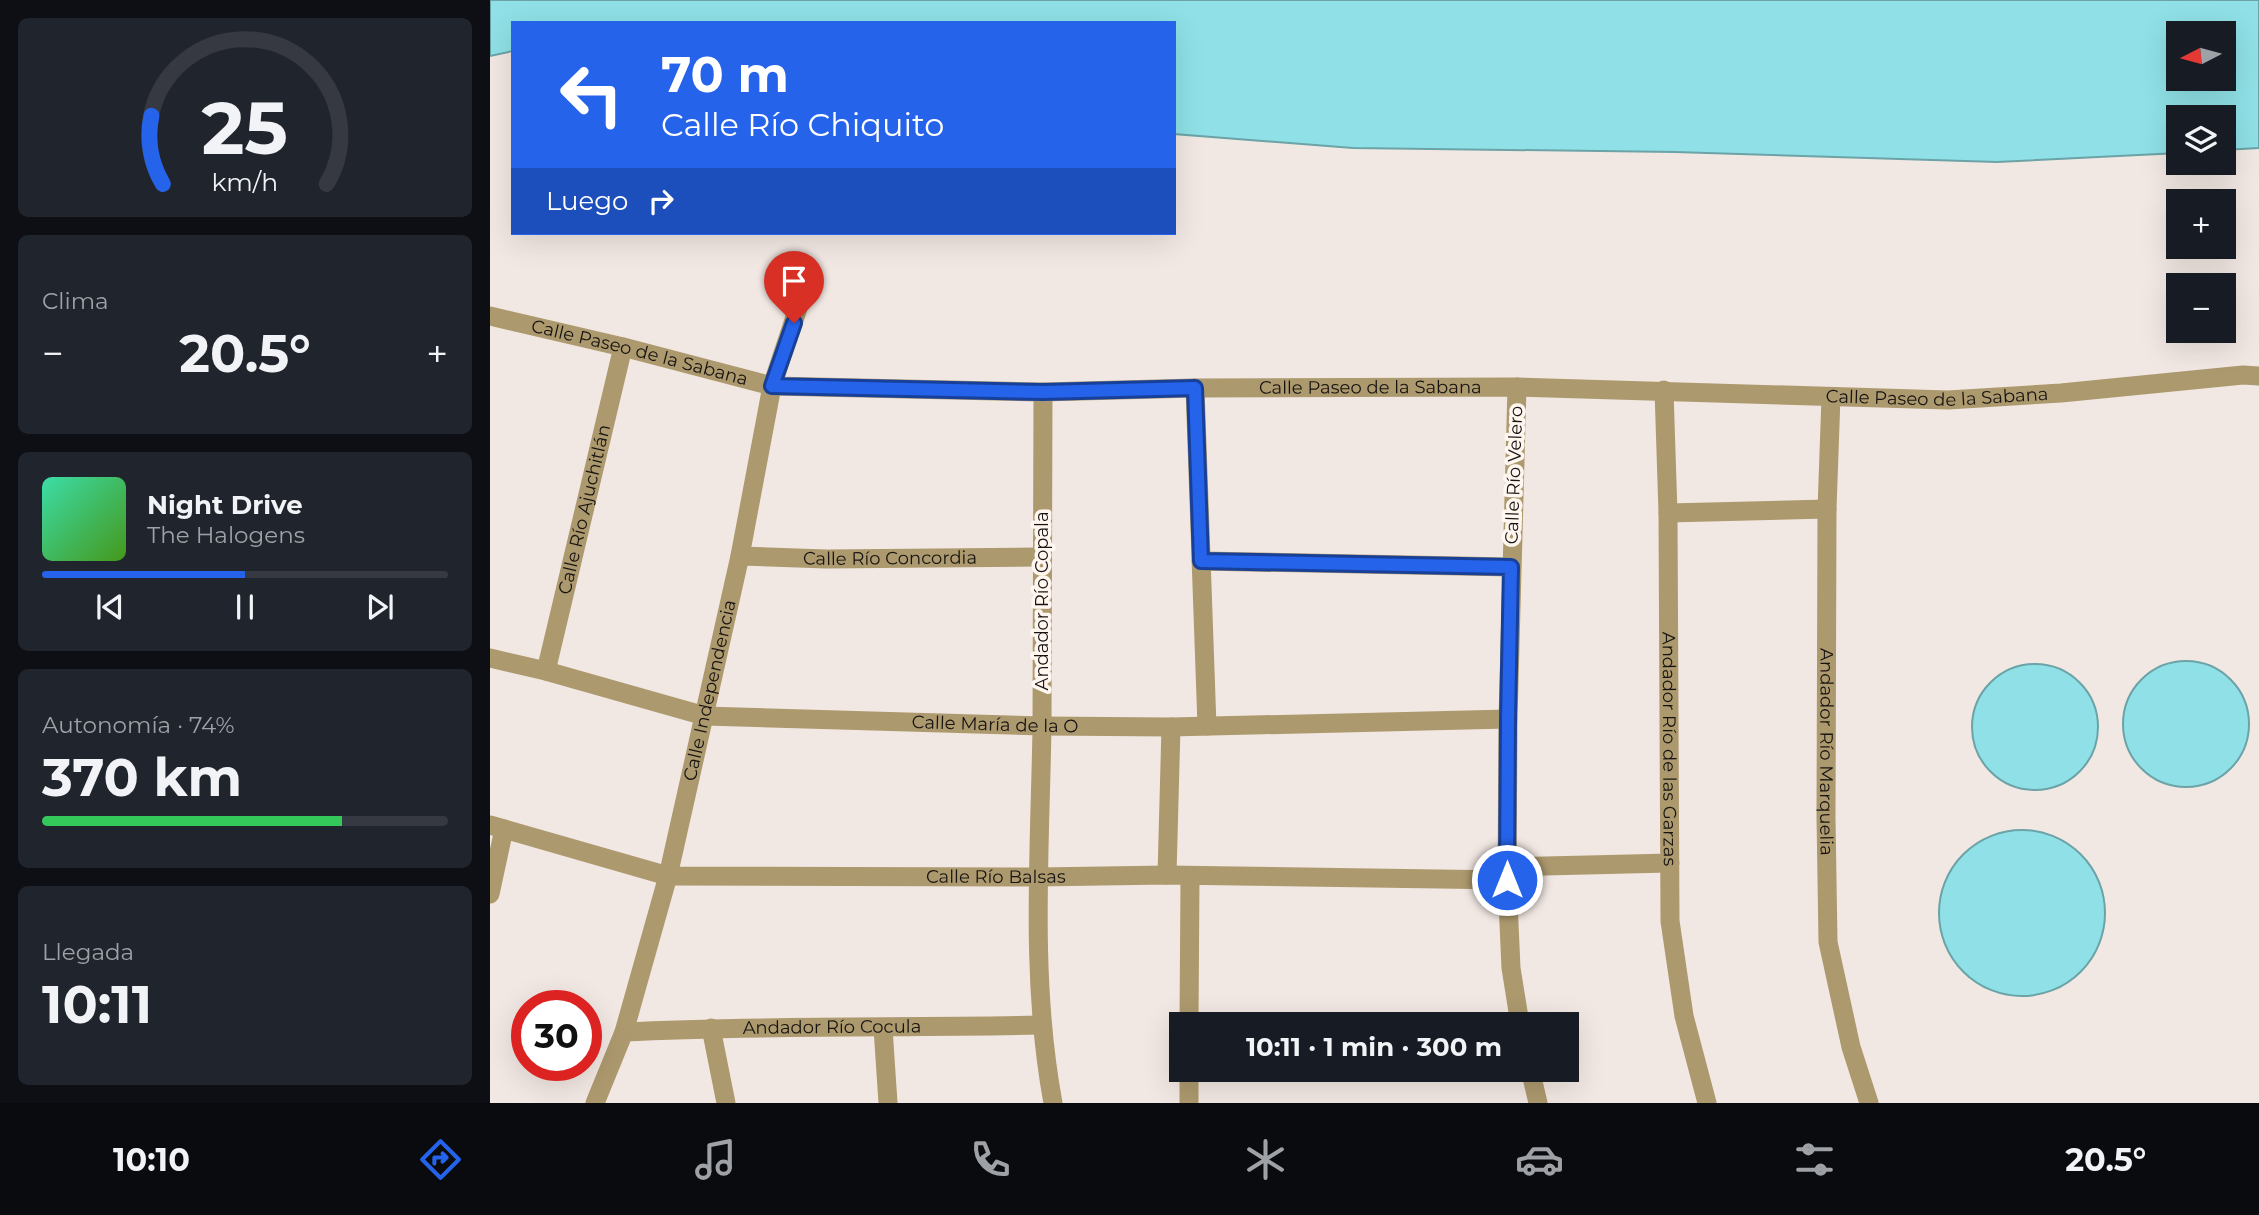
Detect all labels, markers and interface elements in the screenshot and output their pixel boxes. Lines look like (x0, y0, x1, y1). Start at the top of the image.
north arrow (2166, 21, 2236, 91)
map controls (2166, 21, 2236, 343)
text: 70 m (661, 45, 789, 104)
icon: left (546, 49, 637, 140)
text: 25 (202, 84, 288, 172)
text: Calle Río Chiquito (661, 105, 944, 144)
button: layers (2166, 105, 2236, 175)
text: km/h (212, 166, 278, 196)
icon: right (642, 182, 680, 220)
text: Luego (546, 185, 628, 217)
button: + (2166, 189, 2236, 259)
pin (764, 251, 824, 323)
icon: arrive (775, 262, 813, 300)
button: − (2166, 273, 2236, 343)
text: Clima (42, 287, 109, 315)
street label: Calle Paseo de la Sabana (529, 315, 750, 390)
text: 20.5° (179, 322, 311, 385)
text: − (42, 330, 64, 377)
text: + (426, 330, 448, 377)
street label: Calle Paseo de la Sabana (1259, 376, 1482, 399)
street label: Calle Paseo de la Sabana (1825, 383, 2049, 411)
street label: Calle Río Velero (1501, 405, 1527, 545)
street label: Calle Río Ajuchitlán (554, 422, 615, 597)
text: Night Drive (147, 489, 303, 521)
street label: Andador Río Copala (1031, 511, 1053, 691)
text: The Halogens (147, 521, 305, 549)
street label: Calle Río Concordia (802, 547, 977, 570)
icon: previous (91, 588, 129, 626)
icon: pause (226, 588, 264, 626)
icon: next (361, 588, 399, 626)
street label: Calle Independencia (679, 598, 741, 783)
street label: Andador Río de las Garzas (1658, 632, 1681, 866)
street label: Andador Río Marquelia (1815, 648, 1838, 856)
text: Autonomía · 74% (42, 711, 235, 739)
street label: Calle María de la O (911, 711, 1079, 737)
text: 370 km (42, 746, 242, 809)
position arrow (1470, 843, 1544, 917)
street label: Calle Río Balsas (926, 866, 1066, 888)
text: Llegada (42, 938, 134, 966)
text: 10:11 (42, 973, 152, 1036)
speed limit sign: 30 (511, 990, 602, 1081)
street label: Andador Río Cocula (742, 1015, 921, 1039)
text: 10:11 · 1 min · 300 m (1246, 1031, 1502, 1063)
icon: directions (416, 1135, 465, 1184)
icon: music (691, 1135, 740, 1184)
icon: phone (966, 1135, 1015, 1184)
icon: climate (1241, 1135, 1290, 1184)
icon: car (1515, 1135, 1564, 1184)
icon: filters (1790, 1135, 1839, 1184)
text: 10:10 (113, 1140, 190, 1179)
text: 20.5° (2065, 1140, 2146, 1179)

